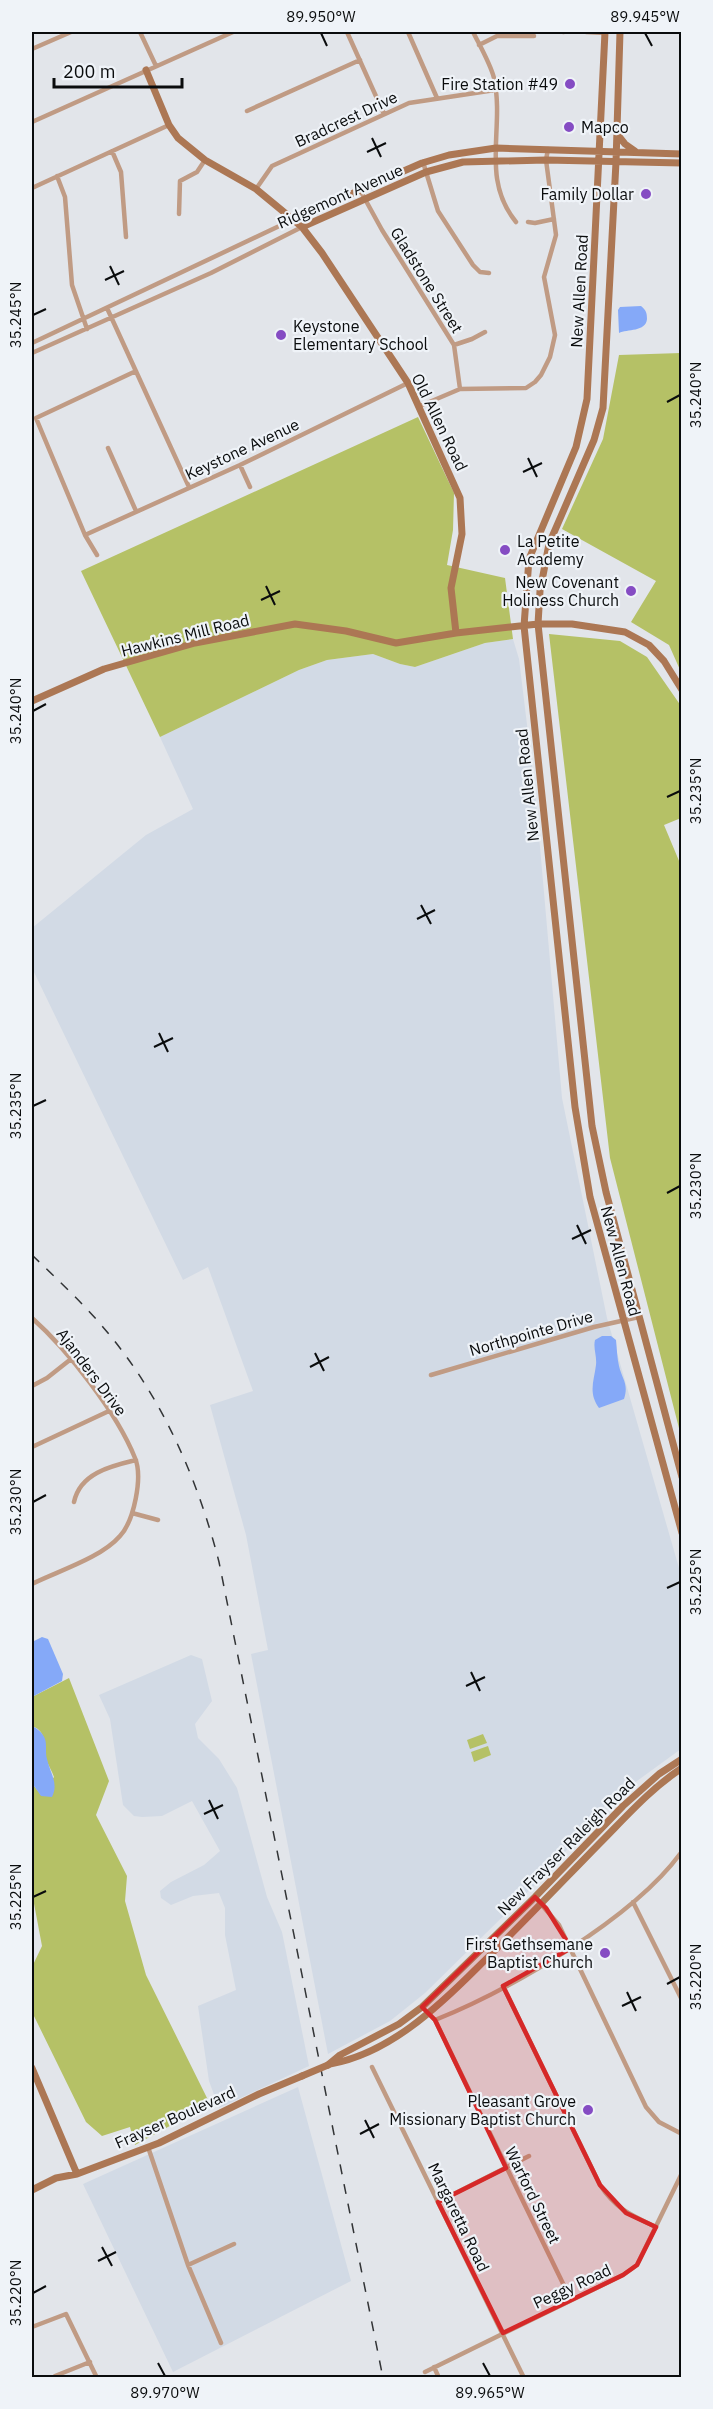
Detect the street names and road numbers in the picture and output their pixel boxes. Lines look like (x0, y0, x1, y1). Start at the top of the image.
street label: Bradcrest Drive (292, 86, 401, 152)
street label: Ridgemont Avenue (274, 159, 406, 233)
street label: Gladstone Street (386, 223, 468, 337)
street label: New Allen Road (566, 234, 592, 348)
street label: Old Allen Road (408, 370, 472, 474)
street label: Keystone Avenue (182, 414, 302, 484)
street label: Hawkins Mill Road (119, 609, 251, 661)
street label: New Allen Road (511, 728, 543, 842)
street label: New Allen Road (597, 1204, 645, 1318)
street label: Northpointe Drive (467, 1306, 595, 1360)
street label: Ajanders Drive (53, 1324, 132, 1420)
street label: New Frayser Raleigh Road (493, 1773, 639, 1919)
street label: Frayser Boulevard (112, 2081, 238, 2153)
street label: Warford Street (501, 2143, 565, 2247)
street label: Margaretta Road (424, 2159, 494, 2275)
street label: Peggy Road (530, 2259, 614, 2313)

